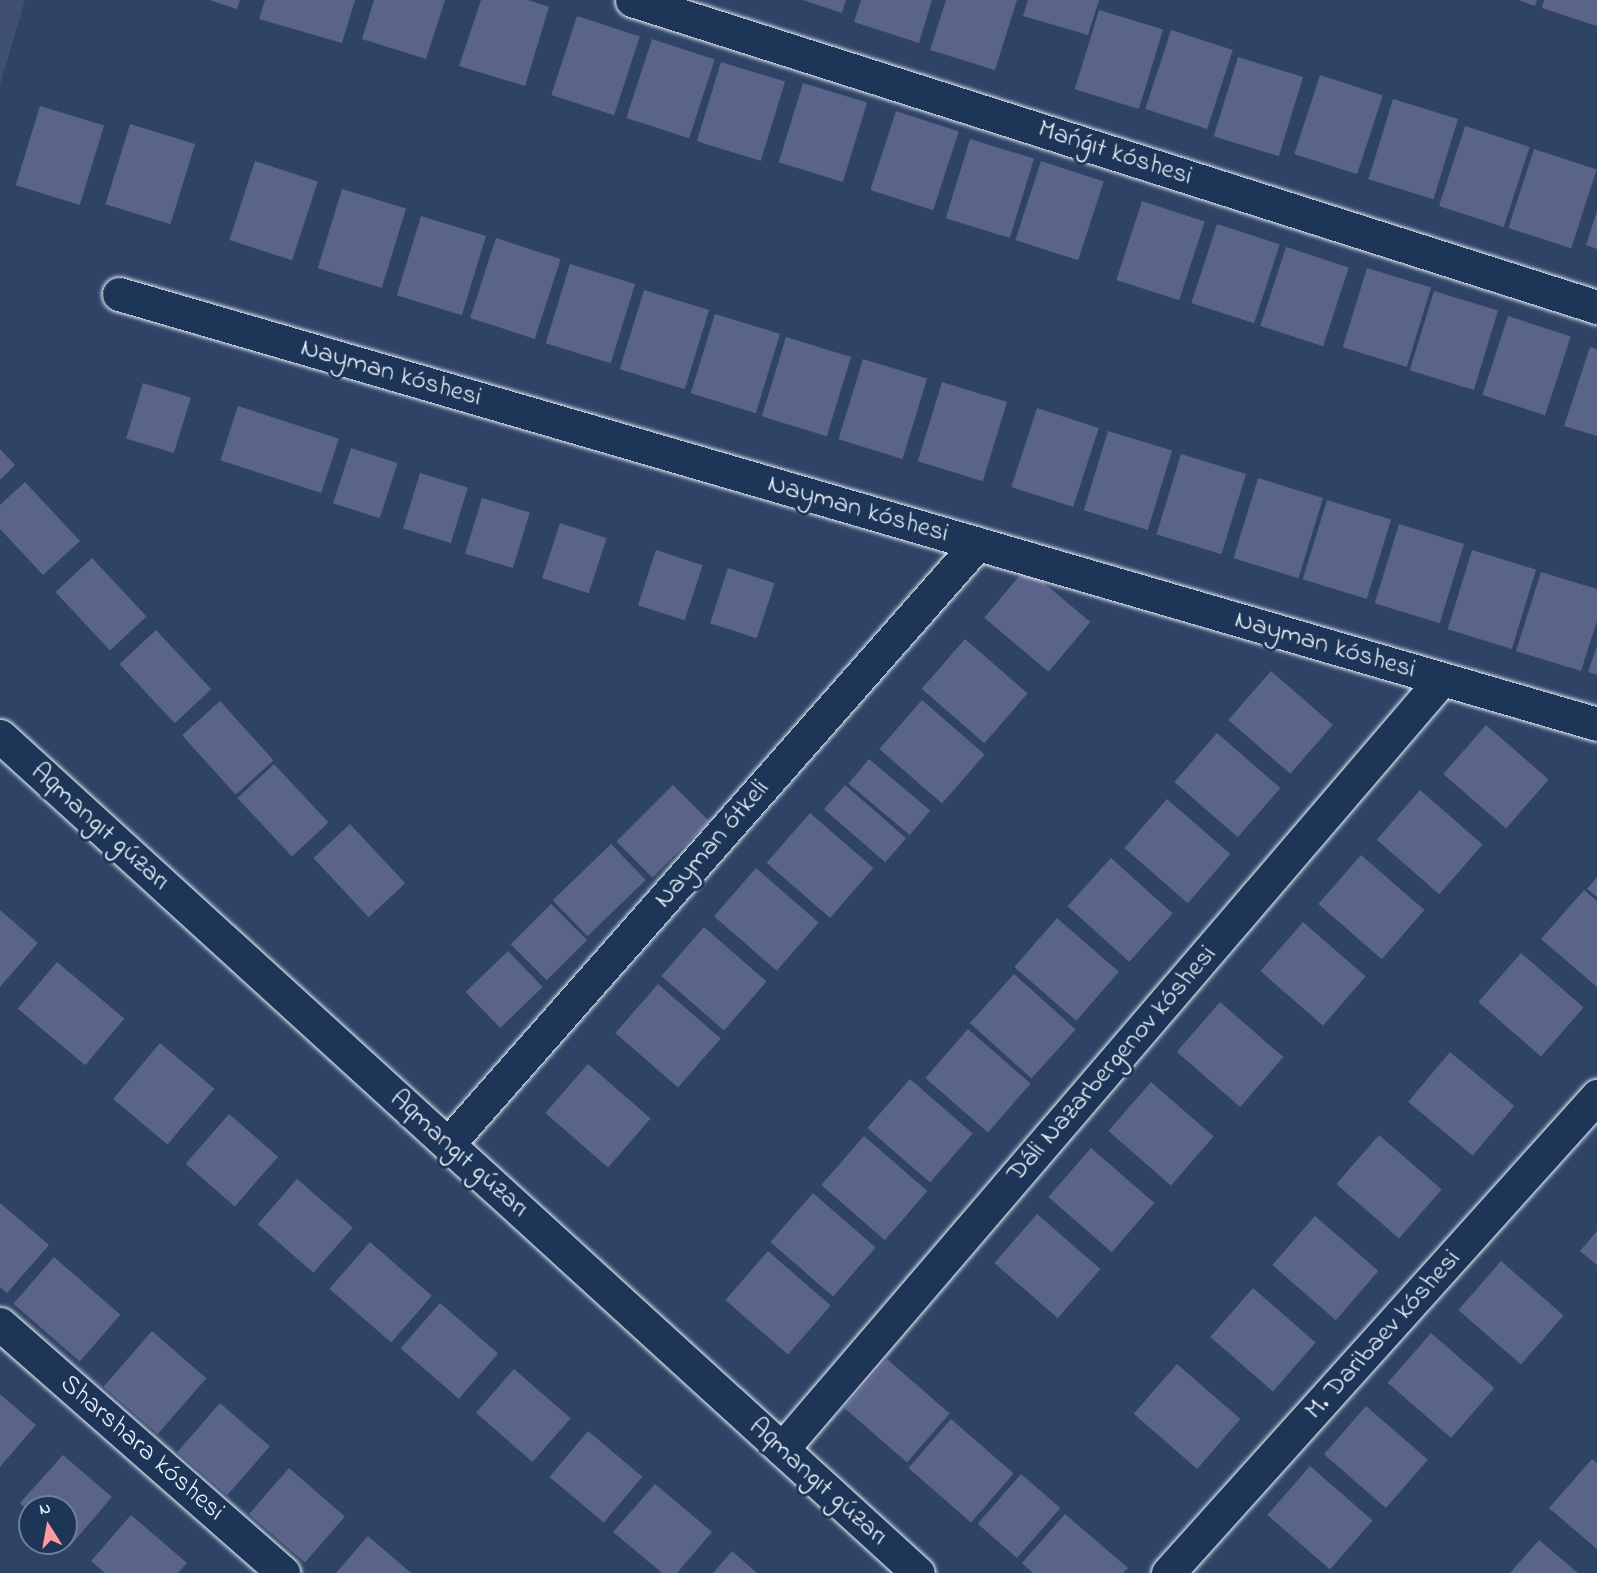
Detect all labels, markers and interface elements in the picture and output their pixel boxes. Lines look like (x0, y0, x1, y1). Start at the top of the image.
street label: Mańǵıt kóshesi (1034, 113, 1196, 193)
street label: Nayman kóshesi (297, 332, 485, 414)
street label: Nayman kóshesi (764, 468, 952, 550)
street label: Nayman kóshesi (1231, 604, 1419, 686)
street label: Aqmangıt gúzarı (24, 756, 176, 898)
street label: Nayman ótkeli (647, 773, 777, 915)
street label: Dáli Nazarbergenov kóshesi (1000, 939, 1224, 1189)
street label: Aqmangıt gúzarı (383, 1083, 535, 1225)
street label: M. Daribaev kóshesi (1298, 1243, 1468, 1427)
street label: Sharshara kóshesi (53, 1368, 231, 1528)
street label: Aqmangıt gúzarı (742, 1411, 894, 1553)
north arrow (18, 1495, 78, 1555)
text: N (37, 1496, 53, 1522)

